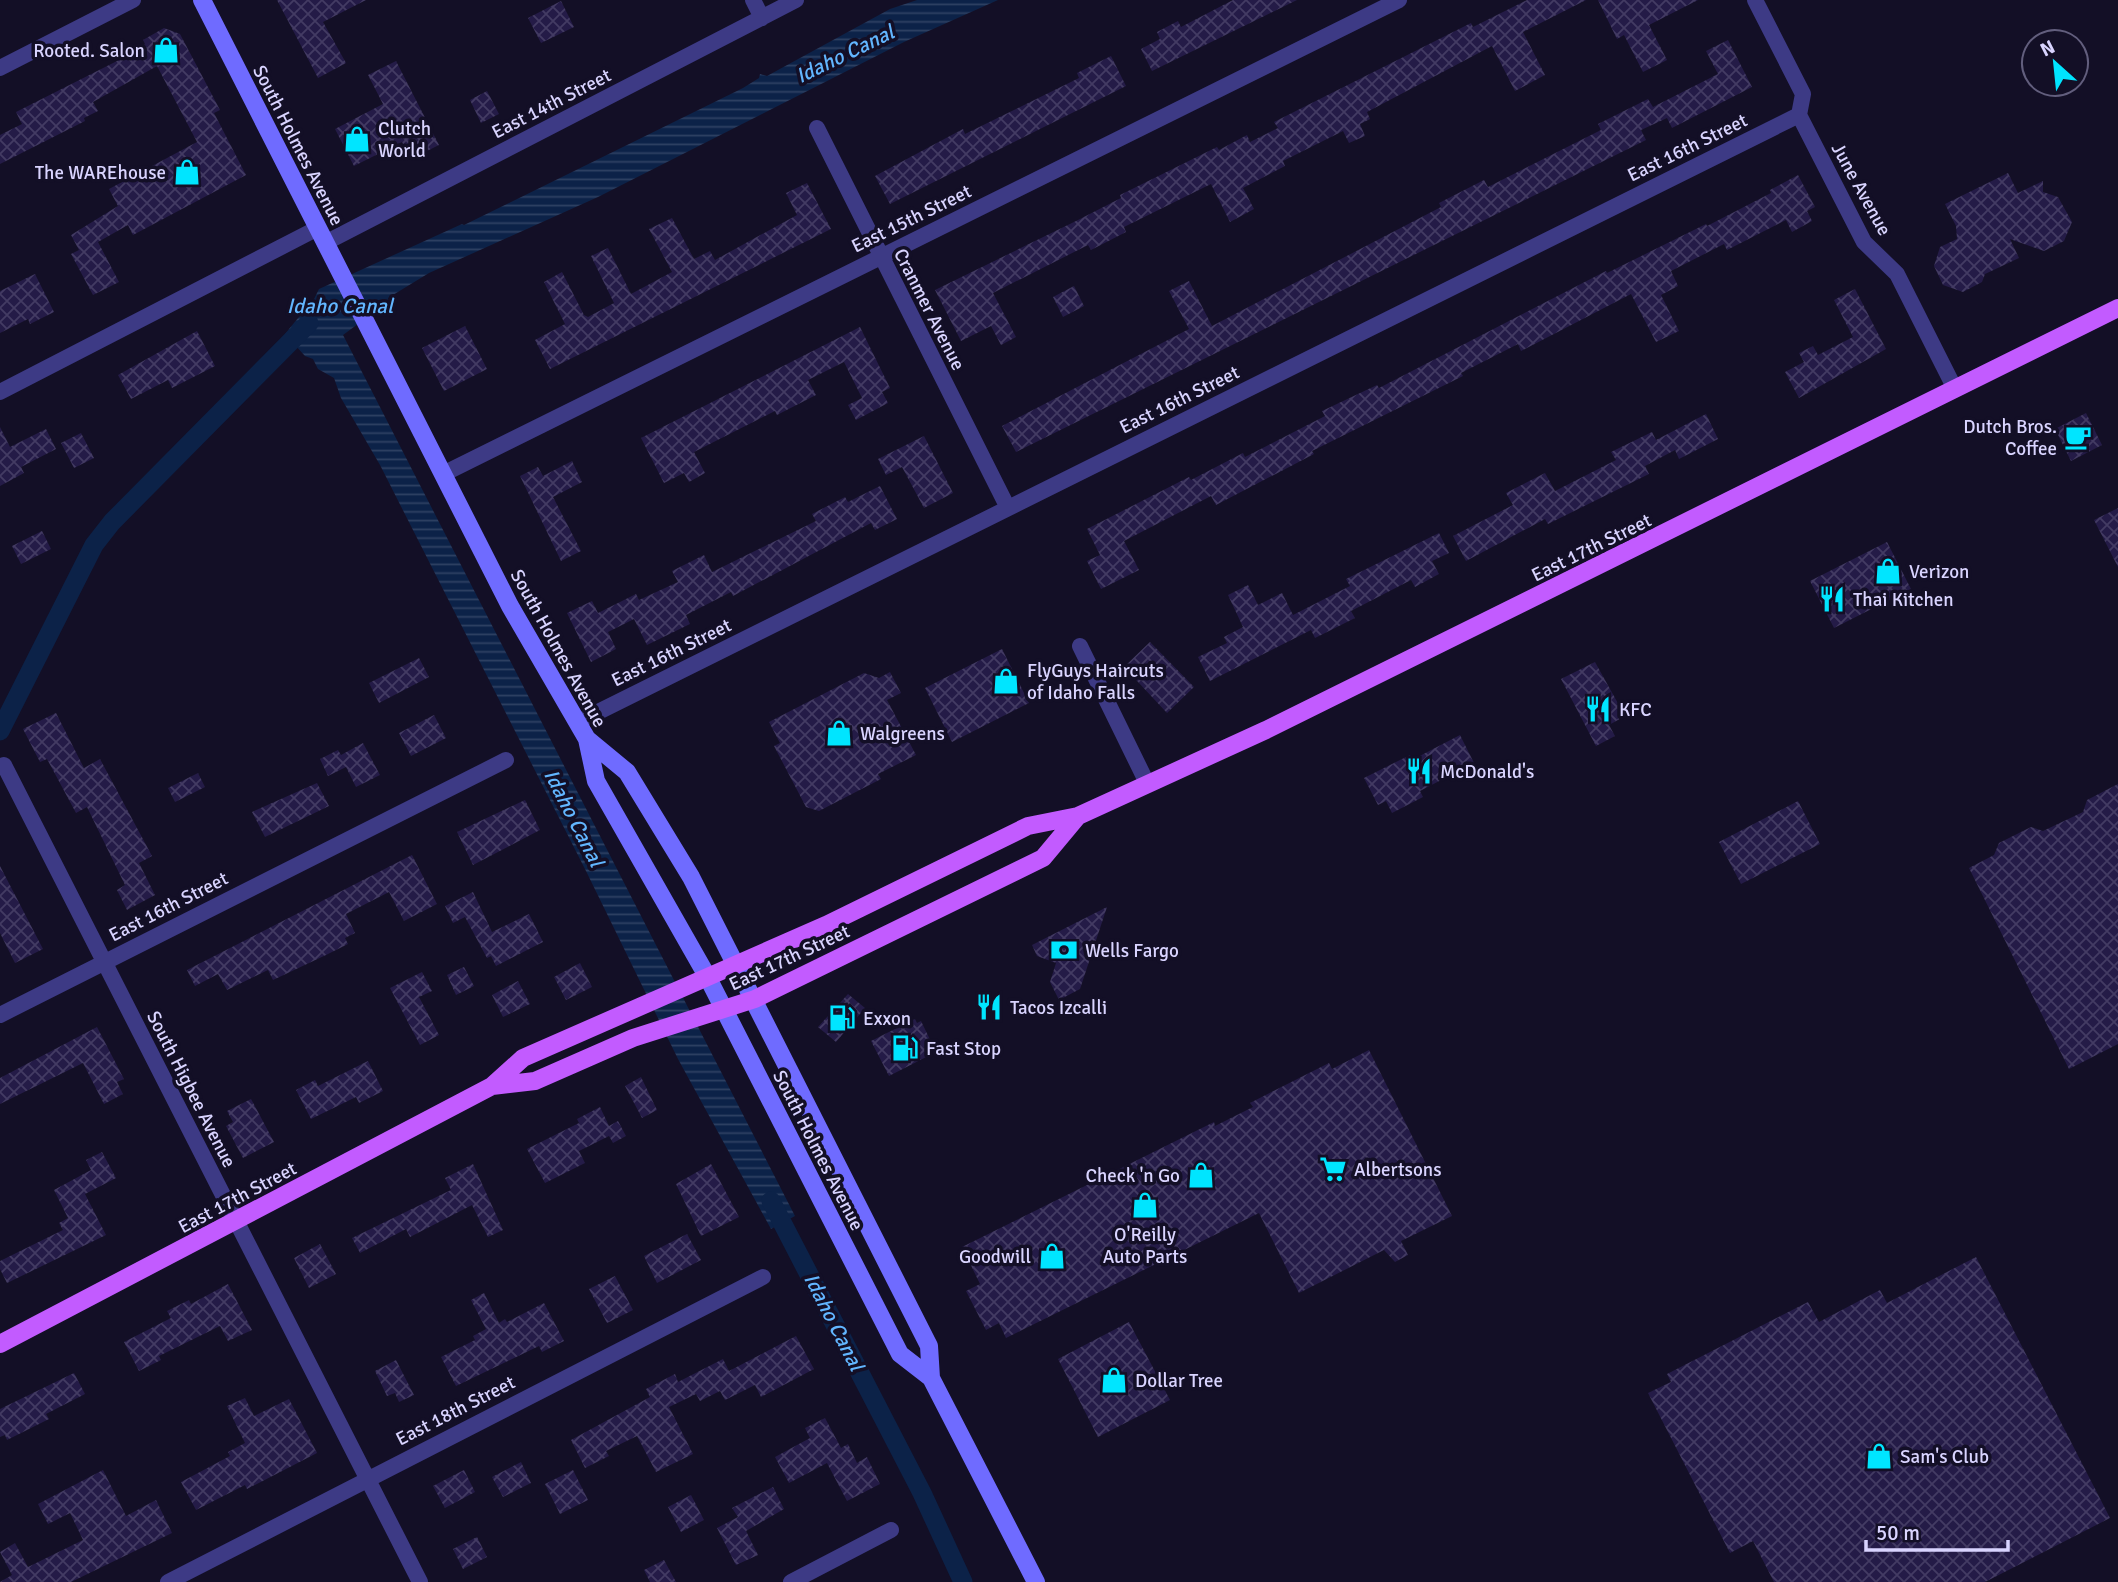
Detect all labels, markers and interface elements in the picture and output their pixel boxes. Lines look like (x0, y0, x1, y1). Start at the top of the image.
water label: Idaho Canal (791, 18, 900, 89)
north arrow (2020, 28, 2090, 98)
shop icon: Rooted. Salon (151, 35, 181, 65)
text: N (2036, 35, 2059, 62)
place label: Rooted. Salon (33, 39, 145, 63)
street label: South Holmes Avenue (247, 61, 349, 230)
street label: East 14th Street (488, 63, 615, 144)
street label: East 16th Street (1623, 108, 1752, 187)
place label: Clutch World (378, 117, 431, 163)
shop icon: Clutch World (342, 124, 372, 154)
street label: June Avenue (1826, 139, 1896, 240)
shop icon: The WAREhouse (172, 157, 202, 187)
place label: The WAREhouse (35, 161, 166, 185)
street label: East 15th Street (847, 179, 976, 258)
street label: Cranmer Avenue (888, 244, 970, 374)
water label: Idaho Canal (287, 293, 395, 319)
street label: East 16th Street (1115, 360, 1244, 439)
place label: Dutch Bros. Coffee (1963, 415, 2057, 461)
cafe icon: Dutch Bros. Coffee (2063, 422, 2093, 452)
street label: East 17th Street (1527, 508, 1656, 587)
shop icon: Verizon (1873, 556, 1903, 586)
place label: Verizon (1909, 560, 1969, 584)
street label: South Holmes Avenue (505, 565, 611, 732)
restaurant icon: Thai Kitchen (1817, 584, 1847, 614)
place label: Thai Kitchen (1853, 588, 1954, 612)
street label: East 16th Street (607, 613, 736, 692)
place label: FlyGuys Haircuts of Idaho Falls (1027, 659, 1164, 705)
shop icon: FlyGuys Haircuts of Idaho Falls (991, 666, 1021, 696)
restaurant icon: KFC (1583, 694, 1613, 724)
place label: KFC (1619, 698, 1652, 722)
shop icon: Walgreens (824, 718, 854, 748)
place label: Walgreens (860, 722, 945, 746)
restaurant icon: McDonald's (1404, 756, 1434, 786)
place label: McDonald's (1440, 760, 1534, 784)
water label: Idaho Canal (538, 765, 611, 873)
street label: East 16th Street (105, 866, 232, 947)
street label: East 17th Street (725, 919, 854, 996)
bank icon: Wells Fargo (1049, 935, 1079, 965)
place label: Wells Fargo (1085, 939, 1179, 963)
restaurant icon: Tacos Izcalli (974, 992, 1004, 1022)
place label: Tacos Izcalli (1010, 996, 1107, 1020)
fuel station icon: Exxon (827, 1003, 857, 1033)
street label: South Higbee Avenue (141, 1007, 241, 1172)
place label: Exxon (863, 1007, 911, 1031)
fuel station icon: Fast Stop (890, 1033, 920, 1063)
place label: Fast Stop (926, 1037, 1001, 1061)
street label: South Holmes Avenue (767, 1066, 869, 1235)
supermarket icon: Albertsons (1318, 1154, 1348, 1184)
street label: East 17th Street (174, 1156, 301, 1239)
place label: Albertsons (1354, 1158, 1441, 1182)
shop icon: Check 'n Go (1186, 1160, 1216, 1190)
place label: Check 'n Go (1085, 1164, 1180, 1188)
shop icon: O'Reilly Auto Parts (1130, 1190, 1160, 1220)
place label: O'Reilly Auto Parts (1103, 1223, 1187, 1269)
shop icon: Goodwill (1037, 1241, 1067, 1271)
place label: Goodwill (959, 1245, 1031, 1269)
water label: Idaho Canal (798, 1269, 871, 1377)
shop icon: Dollar Tree (1099, 1365, 1129, 1395)
place label: Dollar Tree (1135, 1369, 1223, 1393)
street label: East 18th Street (392, 1370, 519, 1451)
shop icon: Sam's Club (1864, 1441, 1894, 1471)
place label: Sam's Club (1900, 1445, 1989, 1469)
scale bar (1866, 1508, 2008, 1552)
text: 50 m (1876, 1520, 1920, 1546)

